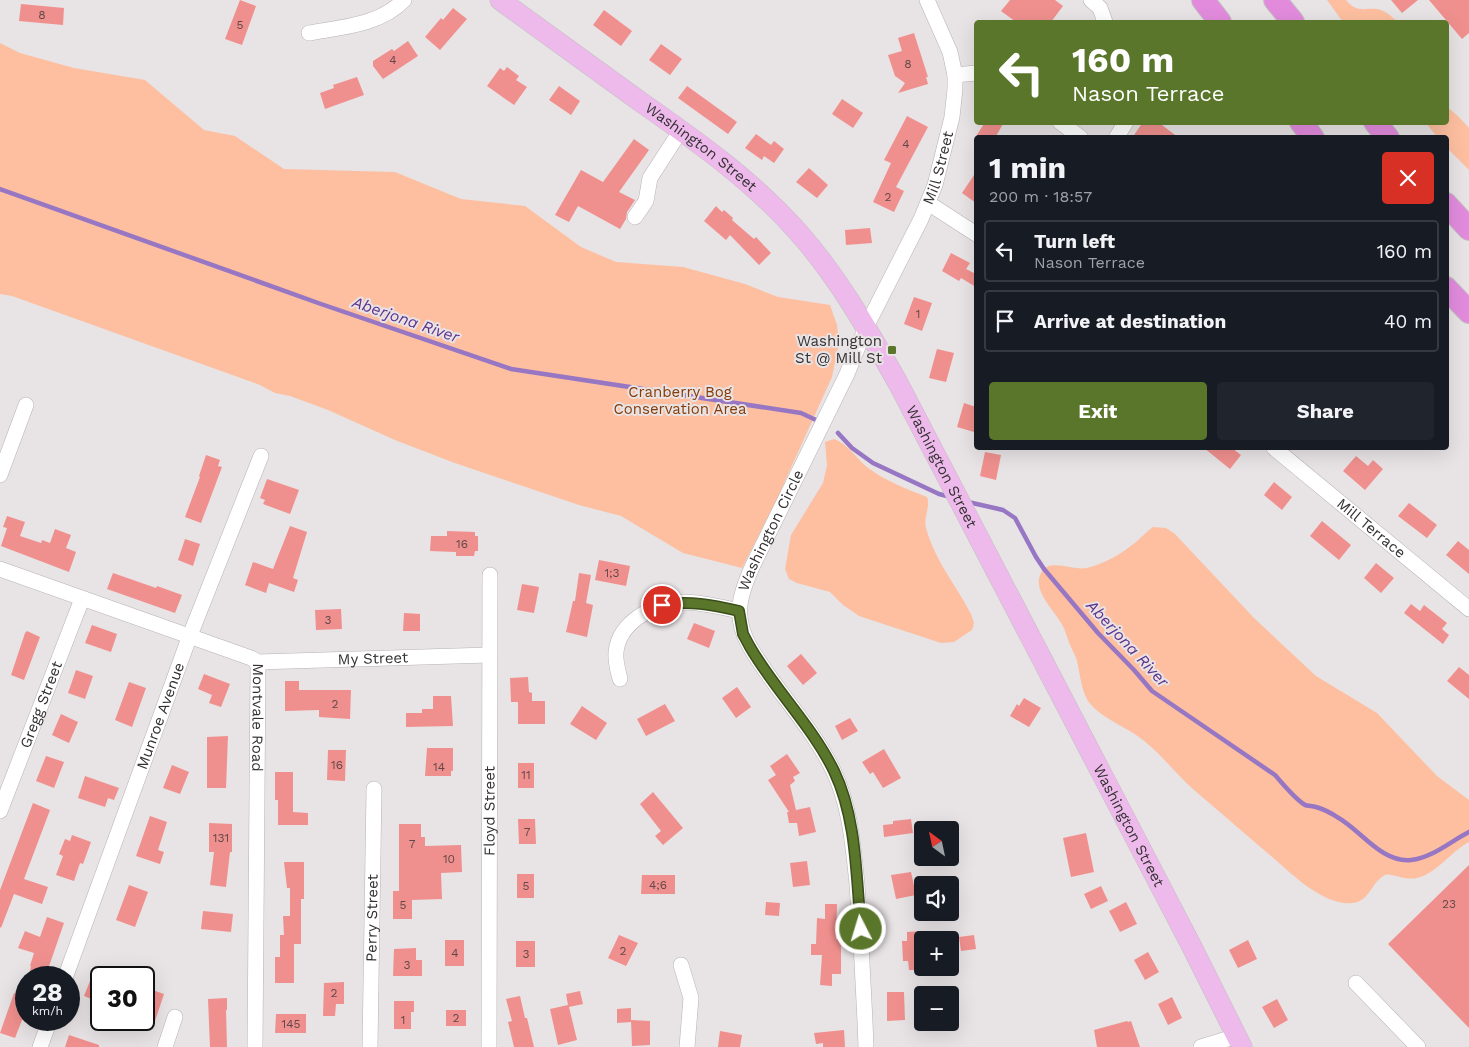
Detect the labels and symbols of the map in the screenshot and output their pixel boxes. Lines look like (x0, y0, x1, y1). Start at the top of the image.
house number: 8 (38, 8, 46, 22)
house number: 5 (237, 18, 244, 32)
house number: 4 (389, 53, 397, 67)
house number: 8 (904, 57, 912, 71)
street label: Washington Street (642, 99, 761, 196)
street label: Mill Street (919, 128, 957, 207)
house number: 4 (902, 137, 910, 151)
house number: 2 (885, 190, 892, 204)
water label: Aberjona River (349, 292, 462, 347)
house number: 1 (916, 307, 920, 321)
place label: Washington St @ Mill St (795, 332, 883, 367)
marker: Washington St @ Mill St (886, 344, 898, 356)
park label: Cranberry Bog Conservation Area (613, 383, 747, 418)
street label: Washington Street (902, 402, 981, 531)
street label: Washington Circle (734, 467, 808, 593)
street label: Mill Terrace (1333, 495, 1409, 562)
house number: 16 (456, 537, 468, 551)
house number: 1;3 (604, 566, 620, 580)
pin (641, 584, 683, 626)
water label: Aberjona River (1082, 595, 1173, 691)
house number: 3 (325, 613, 332, 627)
street label: My Street (337, 648, 409, 669)
street label: Gregg Street (16, 658, 66, 751)
street label: Munroe Avenue (133, 660, 188, 772)
street label: Montvale Road (248, 663, 267, 772)
house number: 2 (332, 697, 339, 711)
house number: 16 (331, 758, 343, 772)
house number: 14 (433, 760, 445, 774)
street label: Washington Street (1089, 761, 1168, 891)
street label: Floyd Street (480, 765, 499, 856)
house number: 11 (521, 768, 531, 782)
north arrow (914, 821, 959, 866)
house number: 7 (524, 825, 531, 839)
house number: 131 (213, 831, 229, 845)
house number: 7 (409, 837, 416, 851)
house number: 10 (443, 852, 455, 866)
street label: Perry Street (362, 873, 382, 962)
house number: 4;6 (649, 878, 667, 892)
house number: 5 (523, 879, 530, 893)
house number: 23 (1442, 897, 1456, 911)
house number: 5 (400, 898, 407, 912)
position arrow (834, 902, 886, 954)
house number: 2 (620, 944, 627, 958)
house number: 4 (451, 946, 459, 960)
house number: 3 (523, 947, 530, 961)
house number: 3 (404, 958, 411, 972)
speed limit sign: 30 (90, 966, 155, 1031)
house number: 2 (331, 986, 338, 1000)
house number: 2 (453, 1011, 460, 1025)
house number: 1 (401, 1013, 405, 1027)
house number: 145 (282, 1017, 301, 1031)

